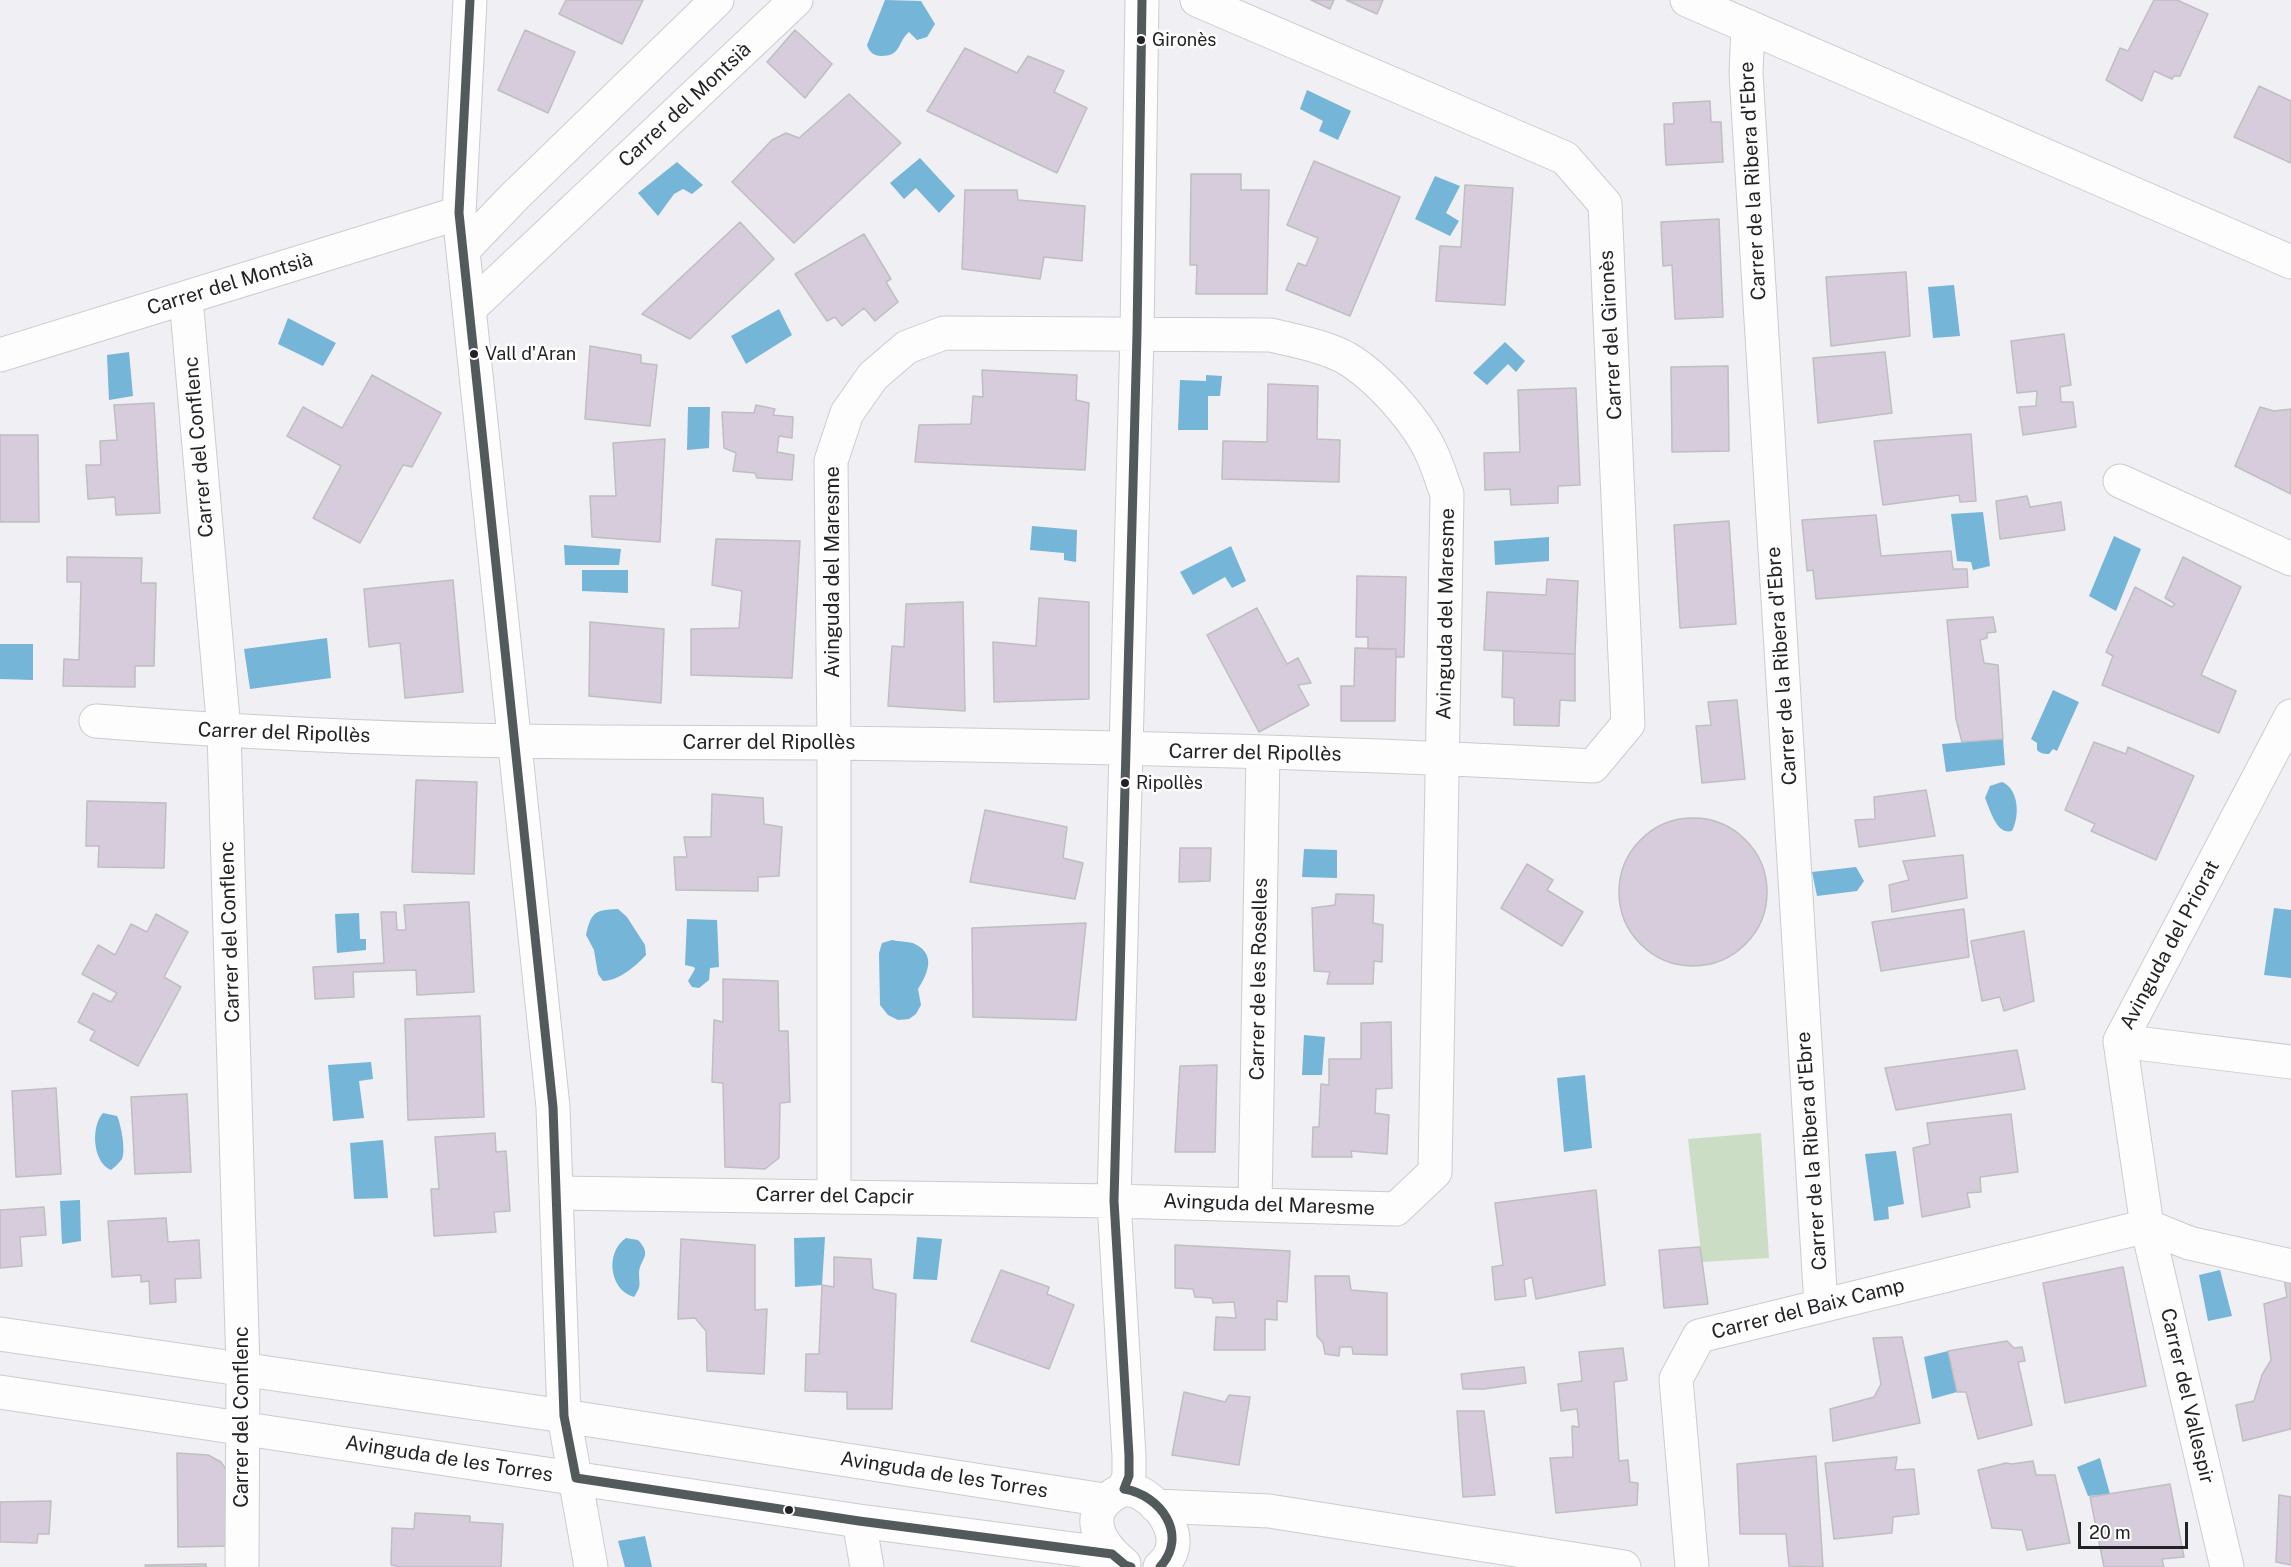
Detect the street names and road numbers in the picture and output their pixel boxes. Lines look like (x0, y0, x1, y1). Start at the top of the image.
street label: Carrer del Montsià (614, 37, 756, 173)
street label: Carrer de la Ribera d'Ebre (1735, 61, 1771, 301)
street label: Carrer del Montsià (144, 247, 316, 321)
street label: Carrer del Gironès (1595, 249, 1627, 421)
street label: Carrer del Conflenc (179, 355, 219, 539)
street label: Avinguda del Maresme (821, 466, 845, 678)
street label: Avinguda del Maresme (1432, 508, 1460, 720)
street label: Carrer de la Ribera d'Ebre (1762, 546, 1802, 786)
street label: Carrer del Ripollès (197, 718, 371, 748)
street label: Carrer del Ripollès (683, 731, 855, 755)
street label: Carrer del Ripollès (1168, 739, 1342, 767)
street label: Carrer del Conflenc (215, 841, 245, 1023)
street label: Avinguda del Priorat (2115, 856, 2225, 1034)
street label: Carrer de les Roselles (1245, 877, 1273, 1081)
street label: Carrer de la Ribera d'Ebre (1792, 1031, 1832, 1271)
street label: Carrer del Capcir (756, 1183, 914, 1209)
street label: Avinguda del Maresme (1163, 1189, 1375, 1221)
street label: Carrer del Baix Camp (1709, 1273, 1907, 1345)
street label: Carrer del Vallespir (2155, 1306, 2219, 1486)
street label: Carrer del Conflenc (230, 1326, 254, 1508)
street label: Avinguda de les Torres (343, 1431, 555, 1487)
street label: Avinguda de les Torres (838, 1447, 1050, 1503)

